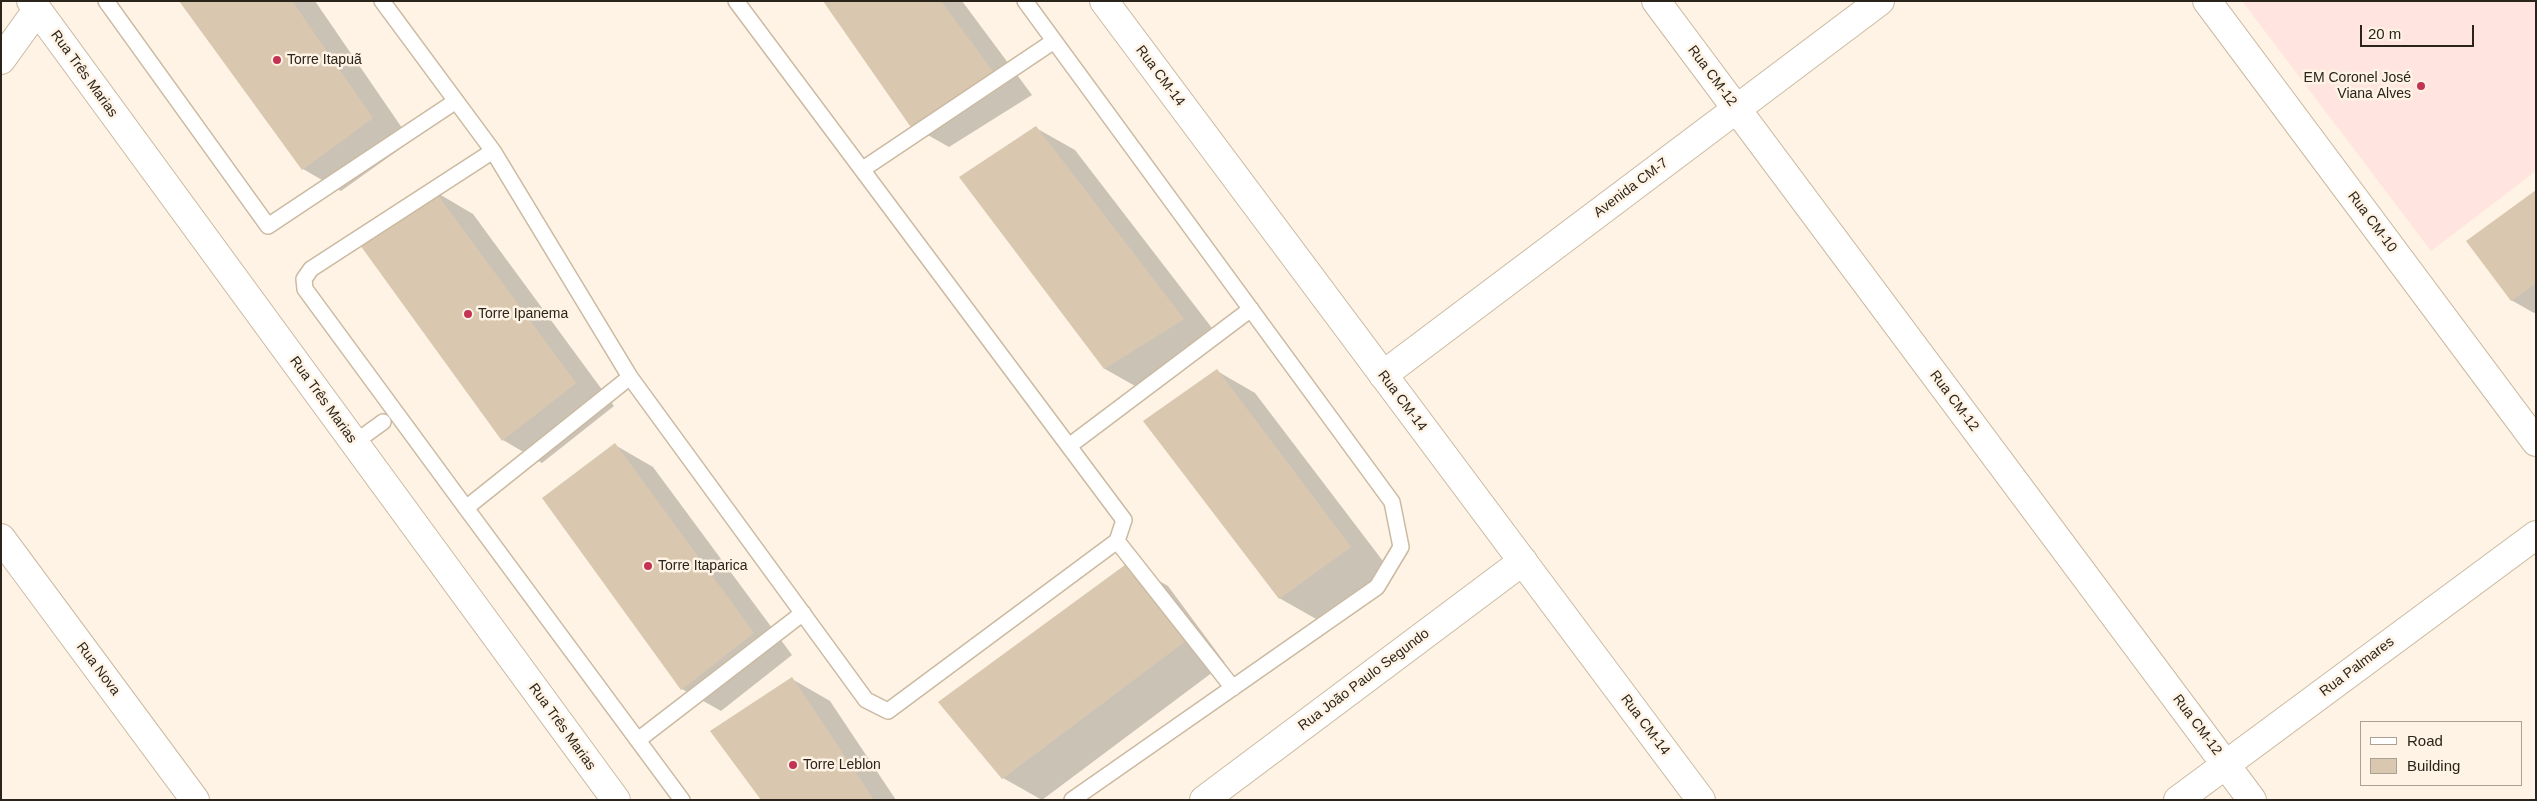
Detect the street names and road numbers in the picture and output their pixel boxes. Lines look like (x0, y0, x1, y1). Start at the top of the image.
street label: Rua Três Marias (47, 27, 121, 121)
street label: Rua CM-14 (1132, 42, 1188, 110)
street label: Rua CM-12 (1684, 42, 1740, 110)
street label: Avenida CM-7 (1591, 155, 1671, 221)
street label: Rua CM-10 (2344, 188, 2400, 256)
street label: Rua Três Marias (286, 353, 360, 447)
street label: Rua CM-14 (1374, 367, 1430, 435)
street label: Rua CM-12 (1926, 367, 1982, 435)
street label: Rua João Paulo Segundo (1295, 625, 1433, 735)
street label: Rua Palmares (2317, 634, 2397, 700)
street label: Rua Nova (73, 639, 123, 699)
street label: Rua Três Marias (525, 680, 599, 774)
street label: Rua CM-14 (1617, 691, 1673, 759)
street label: Rua CM-12 (2169, 691, 2225, 759)

